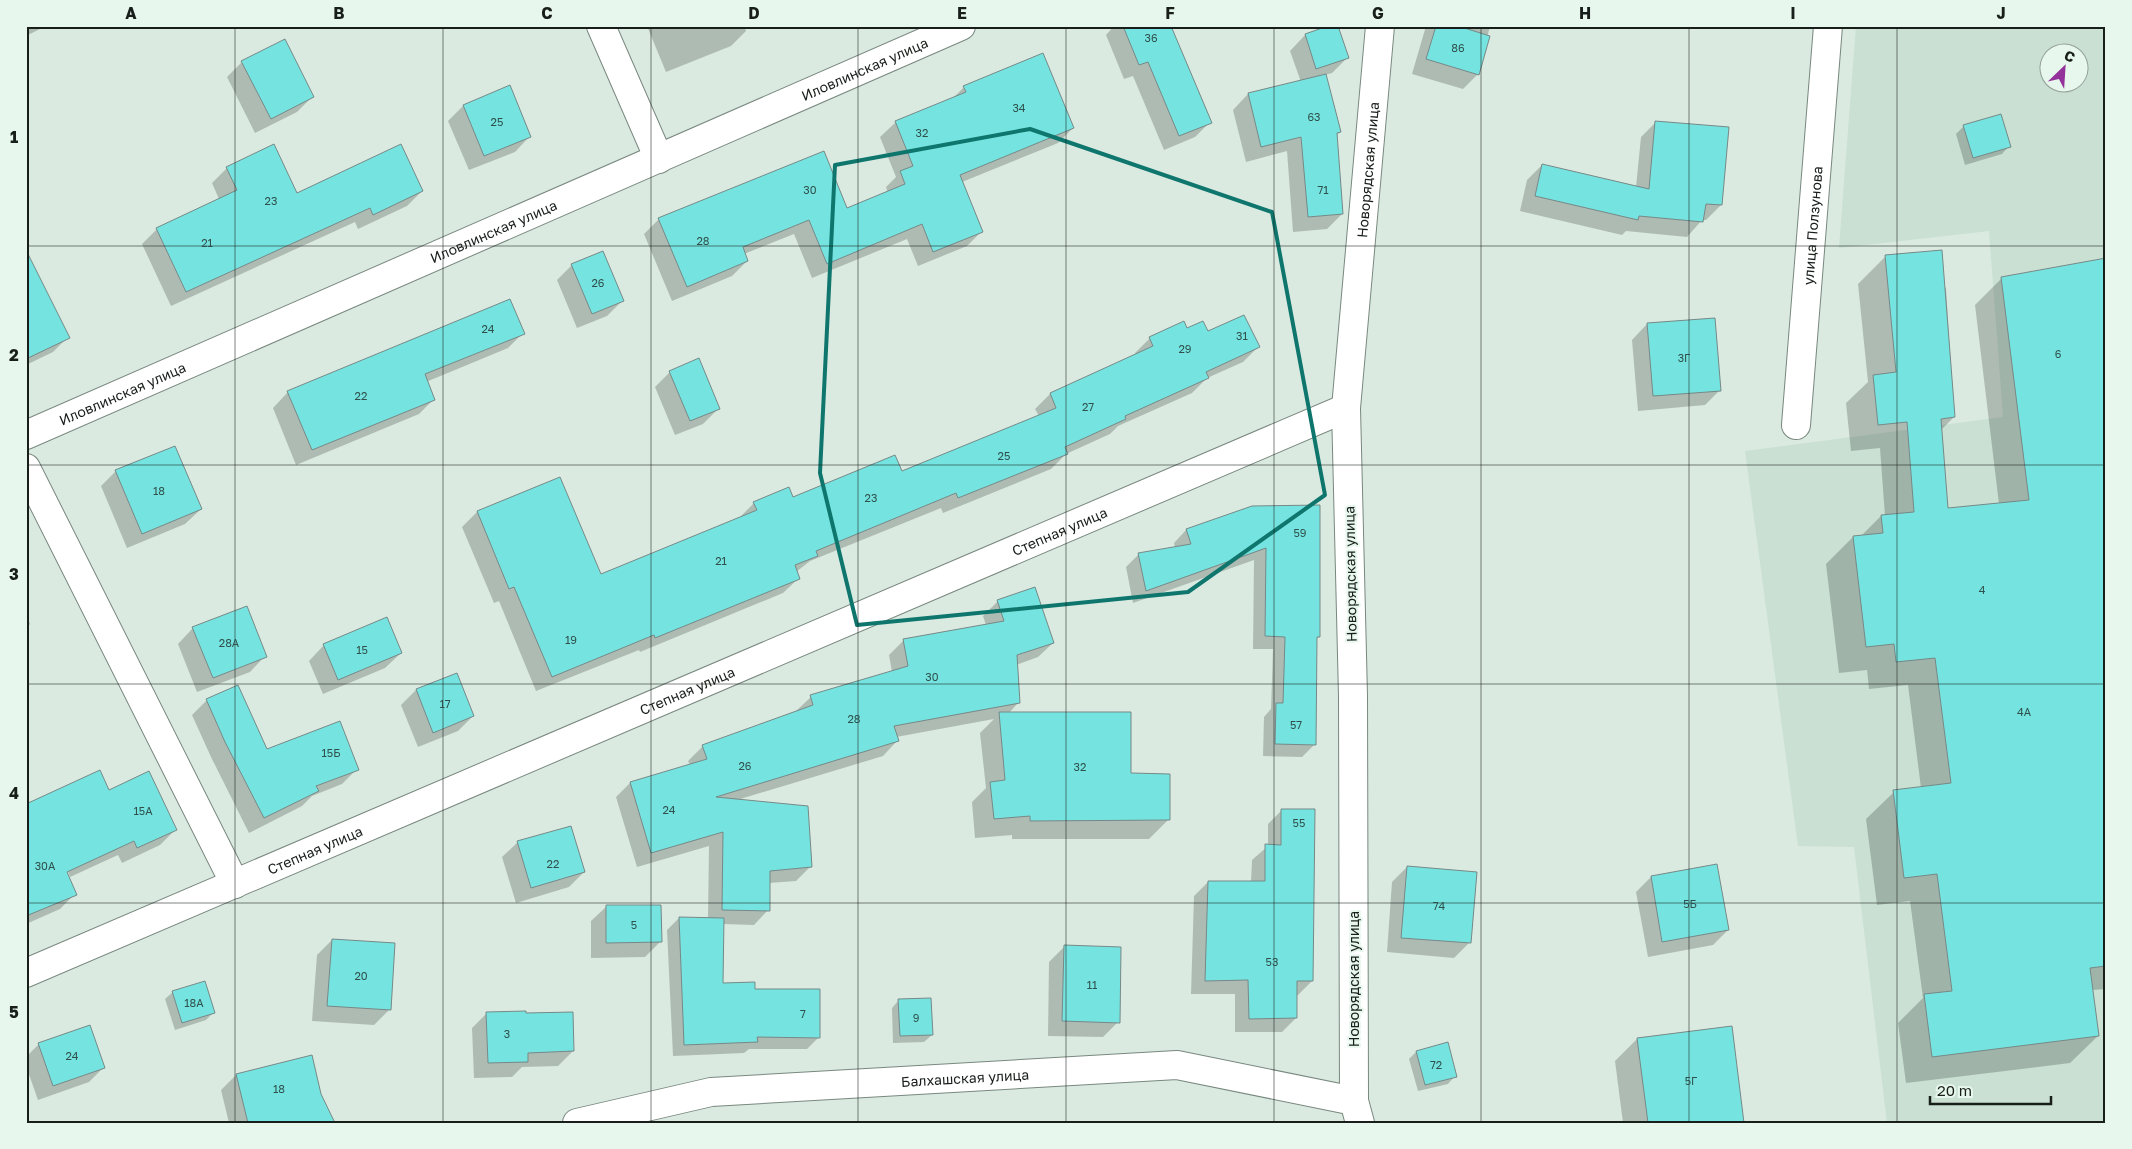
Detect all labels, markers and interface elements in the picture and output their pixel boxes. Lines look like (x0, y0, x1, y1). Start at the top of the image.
text: A (125, 3, 137, 23)
text: B (333, 3, 345, 23)
text: C (541, 3, 553, 23)
text: D (748, 3, 760, 23)
text: E (957, 3, 967, 23)
text: F (1165, 3, 1175, 23)
text: G (1372, 3, 1384, 23)
text: H (1579, 3, 1591, 23)
text: I (1790, 3, 1796, 23)
text: J (1996, 3, 2006, 23)
house number: 36 (1144, 31, 1158, 44)
street label: Иловлинская улица (798, 33, 930, 103)
house number: 86 (1451, 41, 1465, 54)
north arrow (2040, 42, 2090, 92)
text: С (2062, 46, 2078, 66)
house number: 34 (1012, 101, 1026, 114)
street label: Новорядская улица (1353, 101, 1382, 239)
house number: 63 (1307, 110, 1321, 123)
house number: 25 (491, 115, 503, 128)
house number: 32 (916, 126, 928, 139)
text: 1 (10, 127, 18, 147)
street label: улица Ползунова (1799, 166, 1825, 286)
house number: 30 (803, 183, 817, 196)
house number: 71 (1317, 183, 1329, 196)
house number: 23 (265, 194, 277, 207)
street label: Иловлинская улица (427, 195, 559, 266)
house number: 28 (696, 234, 710, 247)
house number: 21 (201, 236, 213, 249)
house number: 26 (591, 276, 605, 289)
house number: 24 (481, 322, 495, 335)
house number: 31 (1236, 329, 1248, 342)
house number: 29 (1178, 342, 1192, 355)
text: 2 (9, 345, 19, 365)
house number: 6 (2055, 347, 2062, 360)
house number: 3Г (1678, 351, 1690, 364)
street label: Иловлинская улица (56, 358, 188, 428)
house number: 22 (355, 389, 367, 402)
house number: 27 (1082, 400, 1094, 413)
house number: 25 (998, 449, 1010, 462)
house number: 18 (153, 484, 165, 497)
house number: 23 (865, 491, 877, 504)
street label: Степная улица (1009, 503, 1109, 559)
street label: Новорядская улица (1340, 506, 1360, 642)
house number: 59 (1293, 526, 1307, 539)
house number: 21 (715, 554, 727, 567)
text: 3 (9, 564, 19, 584)
house number: 4 (1979, 583, 1986, 596)
house number: 19 (565, 633, 577, 646)
house number: 28А (219, 636, 240, 649)
house number: 15 (356, 643, 368, 656)
street label: Степная улица (637, 662, 737, 718)
house number: 30 (925, 670, 939, 683)
house number: 17 (439, 697, 451, 710)
house number: 4А (2017, 705, 2032, 718)
house number: 28 (847, 712, 861, 725)
house number: 57 (1290, 718, 1302, 731)
house number: 15Б (321, 746, 341, 759)
house number: 26 (738, 759, 752, 772)
house number: 32 (1074, 760, 1086, 773)
text: 4 (9, 783, 19, 803)
house number: 24 (662, 803, 676, 816)
house number: 15А (133, 804, 153, 817)
house number: 55 (1293, 816, 1305, 829)
street label: Степная улица (265, 822, 365, 877)
house number: 22 (547, 857, 559, 870)
house number: 30А (35, 859, 56, 872)
house number: 5Б (1683, 897, 1697, 910)
house number: 74 (1433, 899, 1446, 912)
street label: Новорядская улица (1345, 911, 1362, 1047)
house number: 5 (631, 918, 637, 931)
house number: 53 (1266, 955, 1278, 968)
house number: 20 (354, 969, 368, 982)
house number: 11 (1087, 978, 1097, 991)
house number: 18А (184, 996, 204, 1009)
text: 5 (9, 1002, 19, 1022)
house number: 7 (800, 1007, 806, 1020)
house number: 9 (913, 1011, 919, 1024)
house number: 3 (504, 1027, 510, 1040)
house number: 24 (65, 1049, 79, 1062)
house number: 72 (1430, 1058, 1442, 1071)
street label: Балхашская улица (901, 1065, 1030, 1089)
house number: 5Г (1685, 1074, 1697, 1087)
scale bar (1930, 1074, 2051, 1106)
text: 20 m (1937, 1081, 1972, 1099)
house number: 18 (273, 1082, 285, 1095)

